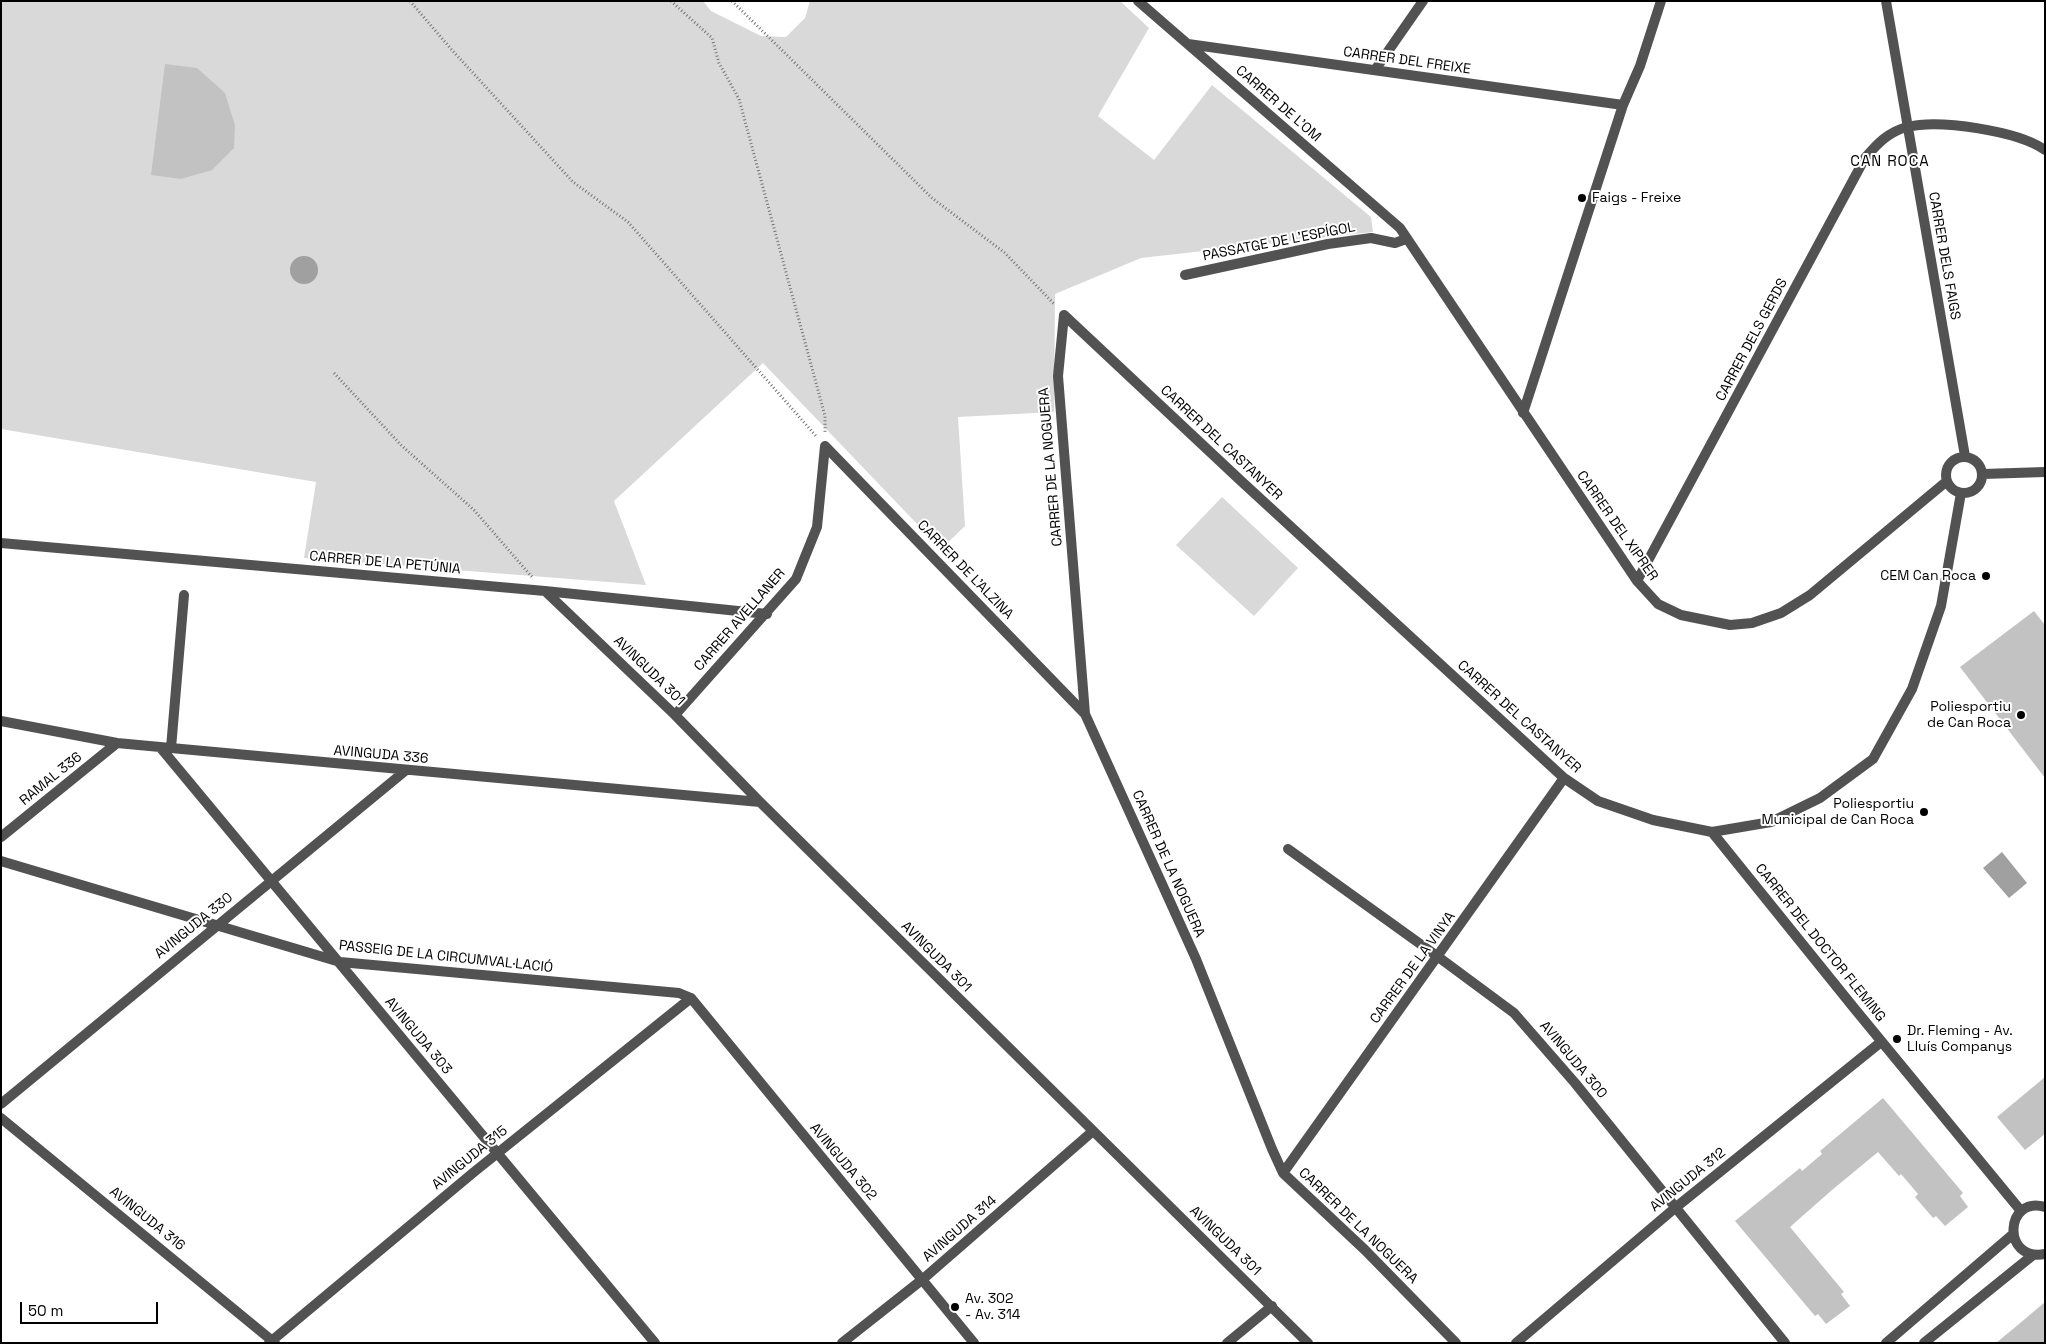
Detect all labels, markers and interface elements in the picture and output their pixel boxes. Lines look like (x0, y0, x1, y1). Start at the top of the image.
street label: CARRER DEL FREIXE (1342, 44, 1472, 78)
street label: CARRER DE L'OM (1232, 62, 1324, 146)
district label: CAN ROCA (1849, 153, 1931, 171)
place label: Faigs - Freixe (1592, 190, 1681, 206)
street label: CARRER DELS FAIGS (1924, 191, 1964, 321)
marker: Faigs - Freixe (1576, 192, 1588, 204)
street label: PASSATGE DE L'ESPÍGOL (1201, 219, 1357, 265)
street label: CARRER DELS GERDS (1713, 276, 1791, 404)
street label: CARRER DEL CASTANYER (1157, 382, 1285, 504)
street label: CARRER DE LA NOGUERA (1036, 387, 1066, 547)
street label: CARRER DEL XIPRER (1573, 468, 1661, 584)
street label: CARRER DE L'ALZINA (913, 517, 1017, 623)
street label: CARRER DE LA PETÚNIA (309, 548, 461, 578)
street label: CARRER AVELLANER (691, 565, 789, 675)
place label: CEM Can Roca (1880, 568, 1976, 584)
marker: CEM Can Roca (1980, 570, 1992, 582)
street label: AVINGUDA 301 (610, 633, 688, 709)
street label: CARRER DEL CASTANYER (1454, 657, 1584, 777)
place label: Poliesportiu de Can Roca (1927, 699, 2011, 732)
marker: Poliesportiu de Can Roca (2015, 709, 2027, 721)
street label: AVINGUDA 336 (333, 742, 429, 768)
street label: RAMAL 336 (16, 749, 86, 809)
street label: CARRER DE LA NOGUERA (1128, 788, 1208, 940)
place label: Poliesportiu Municipal de Can Roca (1761, 796, 1914, 829)
marker: Poliesportiu Municipal de Can Roca (1918, 806, 1930, 818)
street label: CARRER DEL DOCTOR FLEMING (1751, 861, 1889, 1025)
street label: AVINGUDA 330 (152, 889, 236, 963)
street label: CARRER DE LA VINYA (1367, 909, 1459, 1027)
street label: AVINGUDA 301 (897, 918, 975, 996)
street label: PASSEIG DE LA CIRCUMVAL·LACIÓ (338, 937, 554, 977)
street label: AVINGUDA 303 (381, 994, 455, 1078)
street label: AVINGUDA 300 (1536, 1018, 1610, 1102)
place label: Dr. Fleming - Av. Lluís Companys (1907, 1023, 2013, 1056)
marker: Dr. Fleming - Av. Lluís Companys (1891, 1033, 1903, 1045)
street label: AVINGUDA 302 (806, 1120, 880, 1204)
street label: AVINGUDA 315 (429, 1122, 511, 1194)
street label: AVINGUDA 312 (1647, 1144, 1729, 1216)
street label: CARRER DE LA NOGUERA (1295, 1165, 1421, 1287)
street label: AVINGUDA 316 (106, 1183, 188, 1255)
street label: AVINGUDA 314 (920, 1192, 1000, 1266)
street label: AVINGUDA 301 (1186, 1203, 1264, 1279)
place label: Av. 302 - Av. 314 (965, 1291, 1020, 1324)
scale bar (22, 1292, 160, 1324)
text: 50 m (28, 1301, 63, 1320)
marker: Av. 302 - Av. 314 (949, 1301, 961, 1313)

